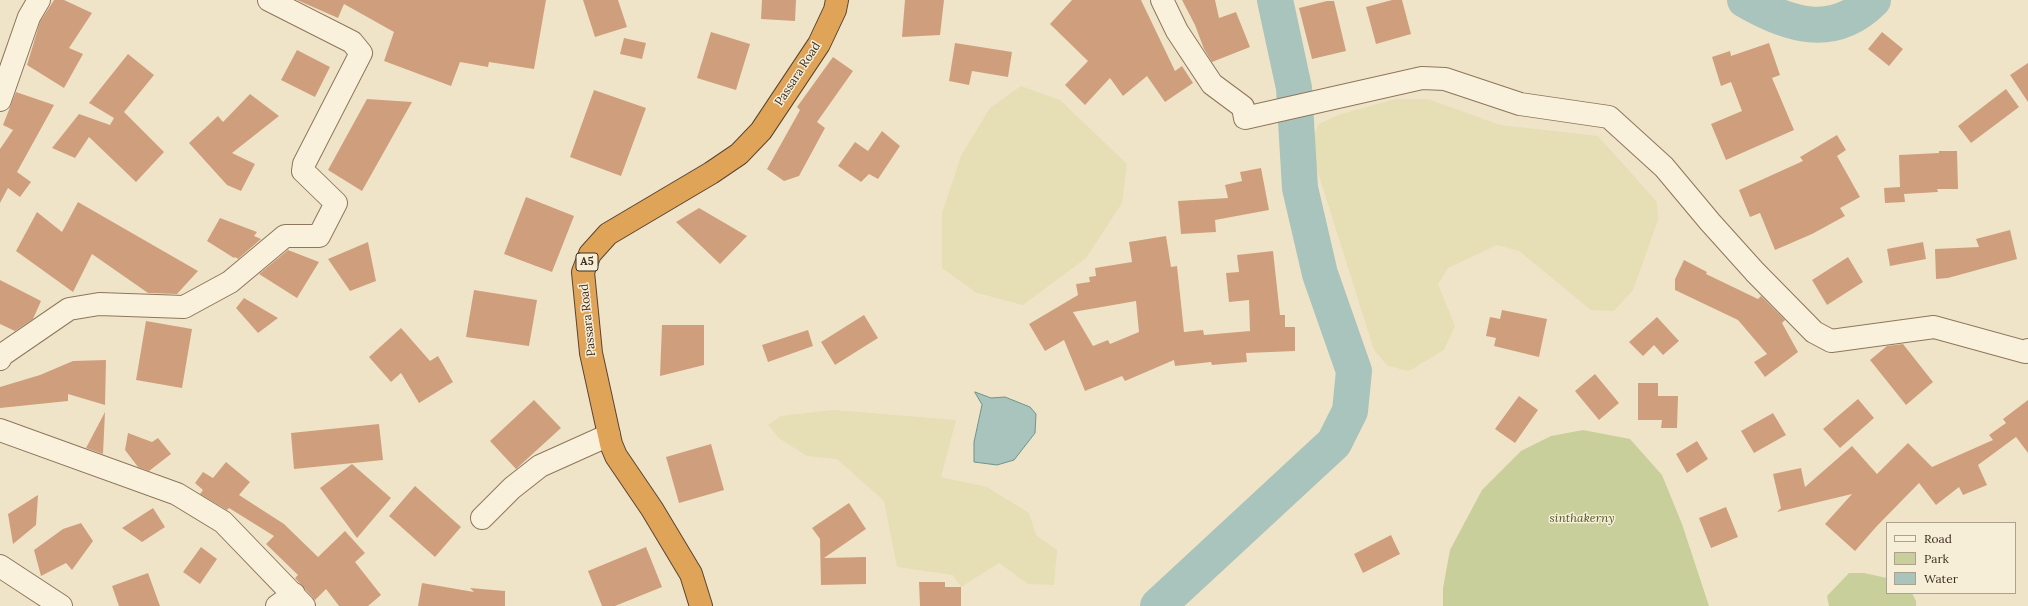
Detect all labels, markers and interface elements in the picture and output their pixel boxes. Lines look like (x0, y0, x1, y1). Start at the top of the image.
street label: Passara Road (772, 39, 824, 109)
road number: A5 (576, 253, 598, 271)
street label: Passara Road (577, 283, 599, 357)
park label: sinthakerny (1549, 512, 1615, 526)
legend (1886, 522, 2016, 594)
text: Road (1924, 531, 1952, 546)
text: Park (1924, 551, 1949, 566)
text: Water (1924, 571, 1958, 586)

